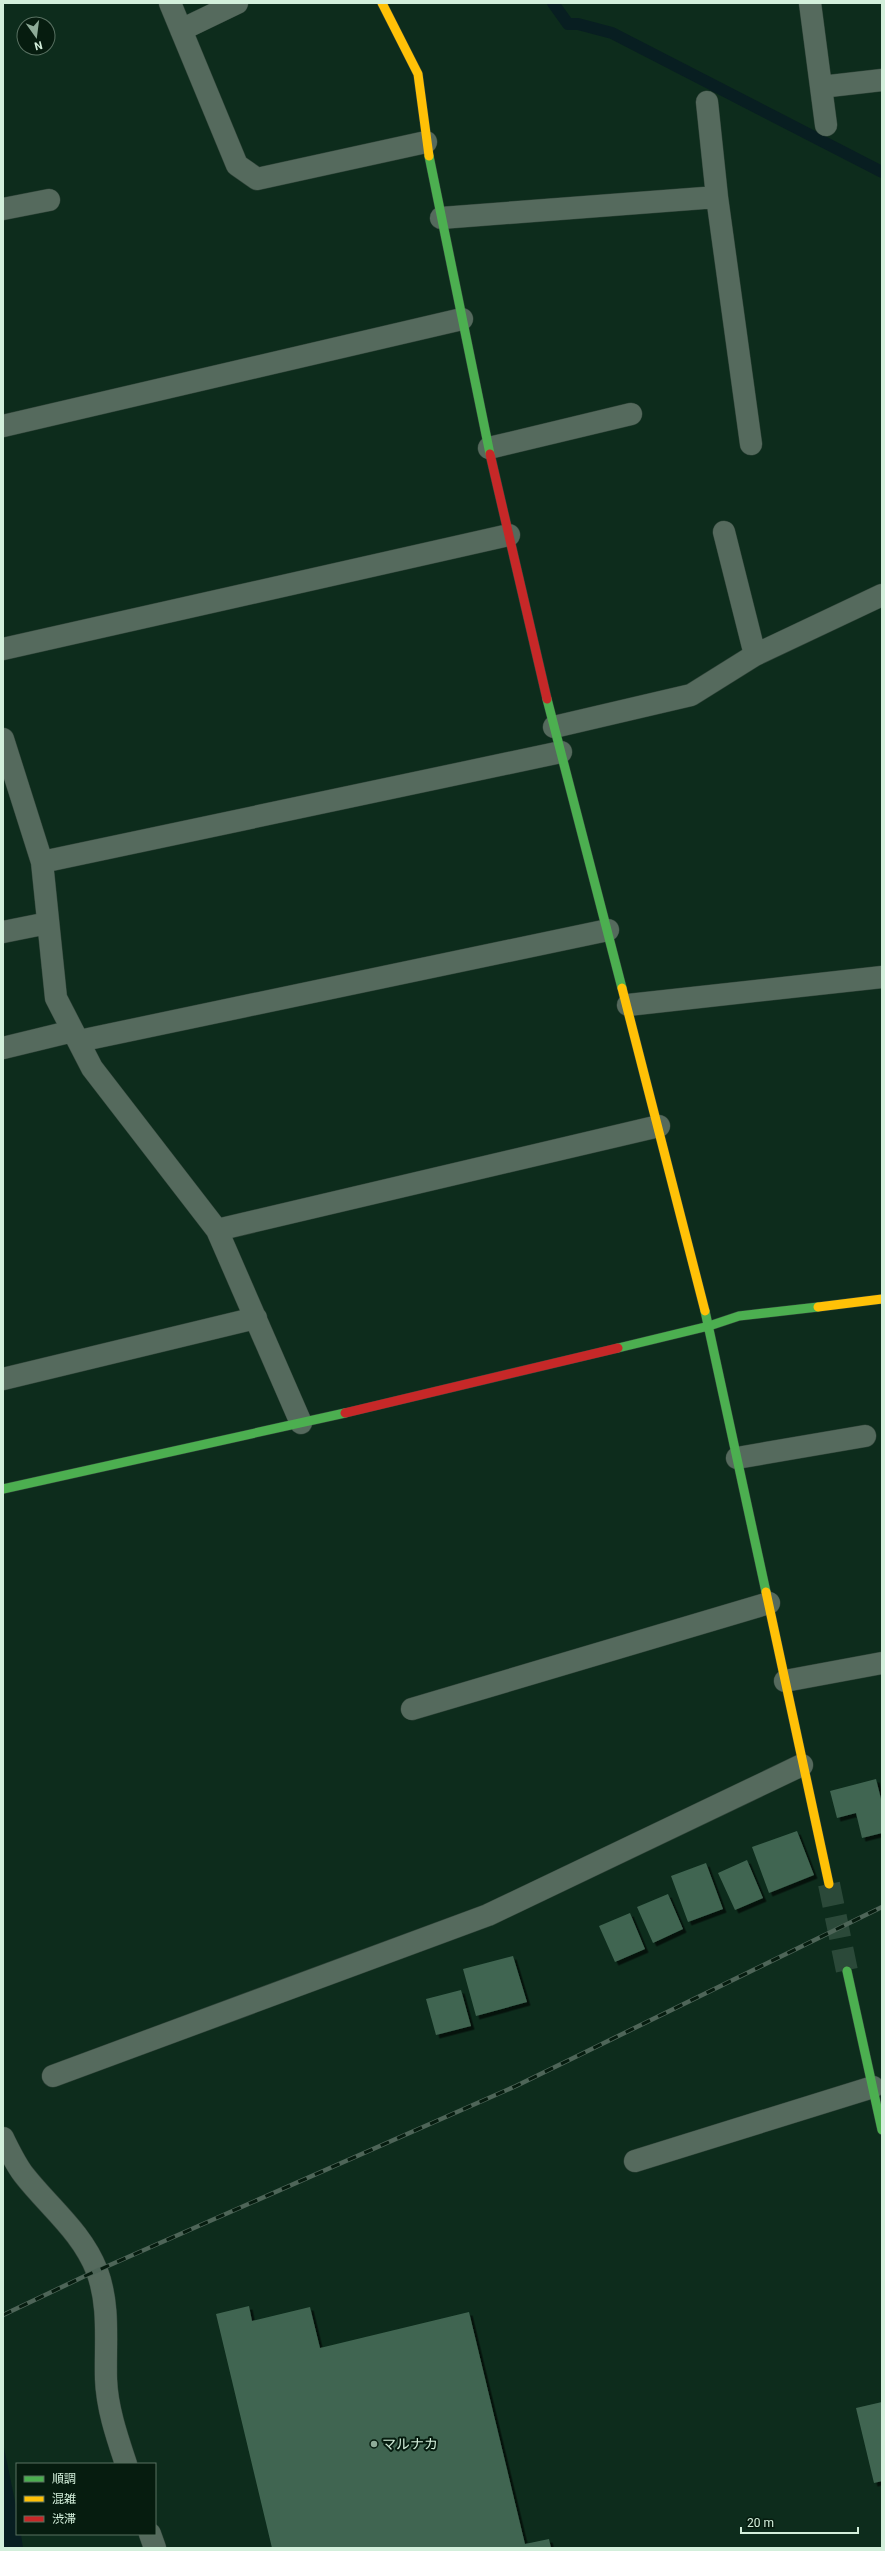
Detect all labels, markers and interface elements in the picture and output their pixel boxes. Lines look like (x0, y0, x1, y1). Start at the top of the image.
north arrow (16, 16, 56, 56)
text: N (33, 38, 44, 53)
place label: マルナカ (382, 2436, 438, 2452)
marker: マルナカ (369, 2439, 379, 2449)
legend (16, 2463, 156, 2535)
text: 順調 (52, 2472, 76, 2486)
text: 混雑 (52, 2492, 76, 2506)
scale bar (741, 2509, 858, 2535)
text: 渋滞 (52, 2512, 76, 2526)
text: 20 m (747, 2516, 774, 2530)

